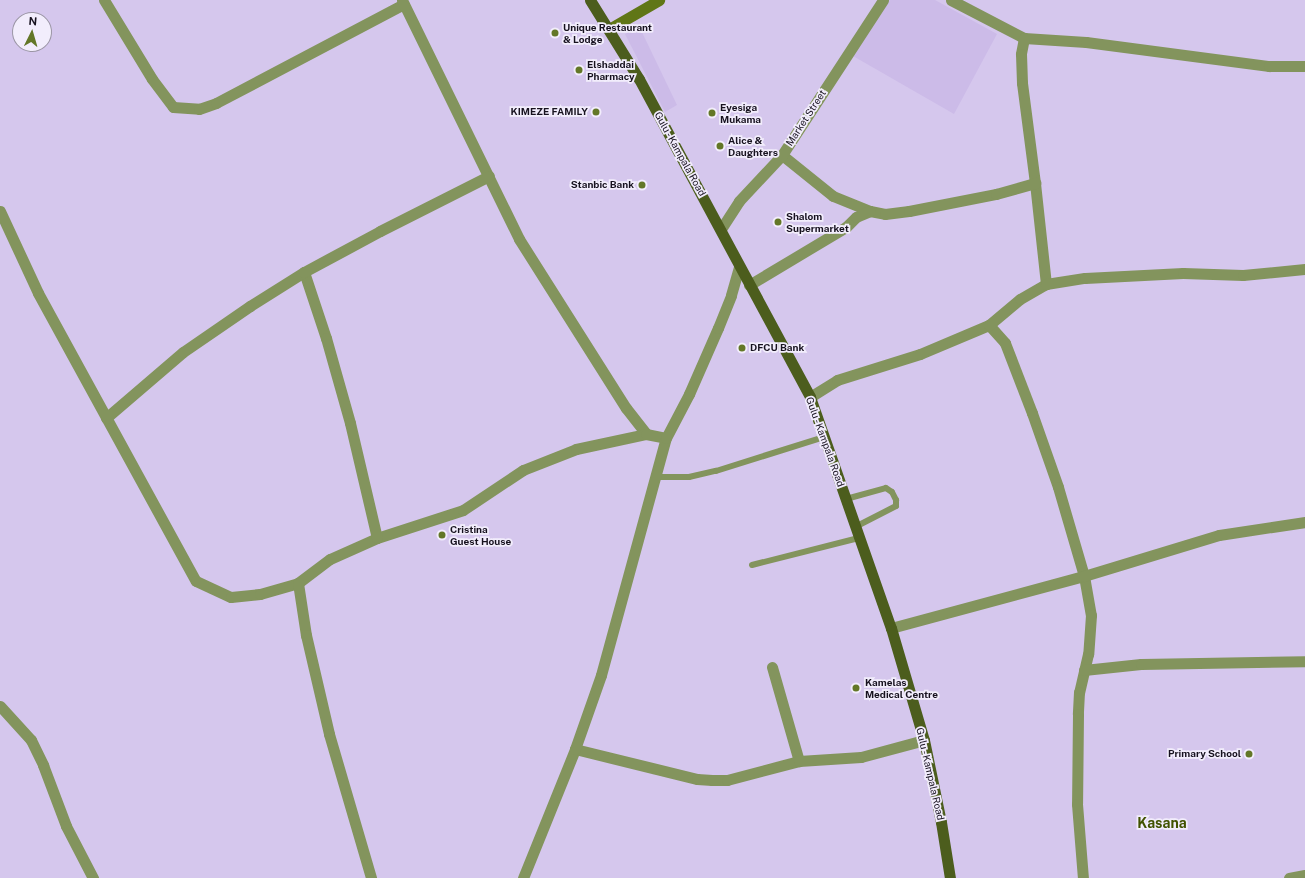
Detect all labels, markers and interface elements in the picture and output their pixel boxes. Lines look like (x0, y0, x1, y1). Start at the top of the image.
north arrow (12, 12, 52, 52)
text: N (28, 15, 38, 27)
place label: Unique Restaurant & Lodge (563, 21, 652, 44)
marker: Unique Restaurant & Lodge (550, 28, 560, 38)
place label: Elshaddai Pharmacy (587, 58, 635, 82)
marker: Elshaddai Pharmacy (574, 65, 584, 75)
street label: Market Street (783, 88, 829, 148)
place label: Eyesiga Mukama (720, 101, 761, 124)
place label: KIMEZE FAMILY (511, 106, 588, 118)
marker: KIMEZE FAMILY (591, 107, 601, 117)
street label: Gulu - Kampala Road (651, 108, 709, 200)
marker: Eyesiga Mukama (707, 108, 717, 118)
place label: Alice & Daughters (728, 134, 778, 158)
marker: Alice & Daughters (715, 141, 725, 151)
place label: Stanbic Bank (571, 179, 634, 191)
marker: Stanbic Bank (637, 180, 647, 190)
place label: Shalom Supermarket (786, 210, 849, 234)
marker: Shalom Supermarket (773, 217, 783, 227)
place label: DFCU Bank (750, 342, 804, 354)
marker: DFCU Bank (737, 343, 747, 353)
street label: Gulu - Kampala Road (803, 394, 847, 490)
place label: Cristina Guest House (450, 523, 511, 546)
marker: Cristina Guest House (437, 530, 447, 540)
place label: Kamelas Medical Centre (865, 676, 938, 700)
marker: Kamelas Medical Centre (850, 682, 862, 694)
street label: Gulu - Kampala Road (913, 725, 947, 823)
place label: Primary School (1168, 748, 1241, 760)
marker: Primary School (1244, 749, 1254, 759)
district label: Kasana (1137, 815, 1187, 831)

